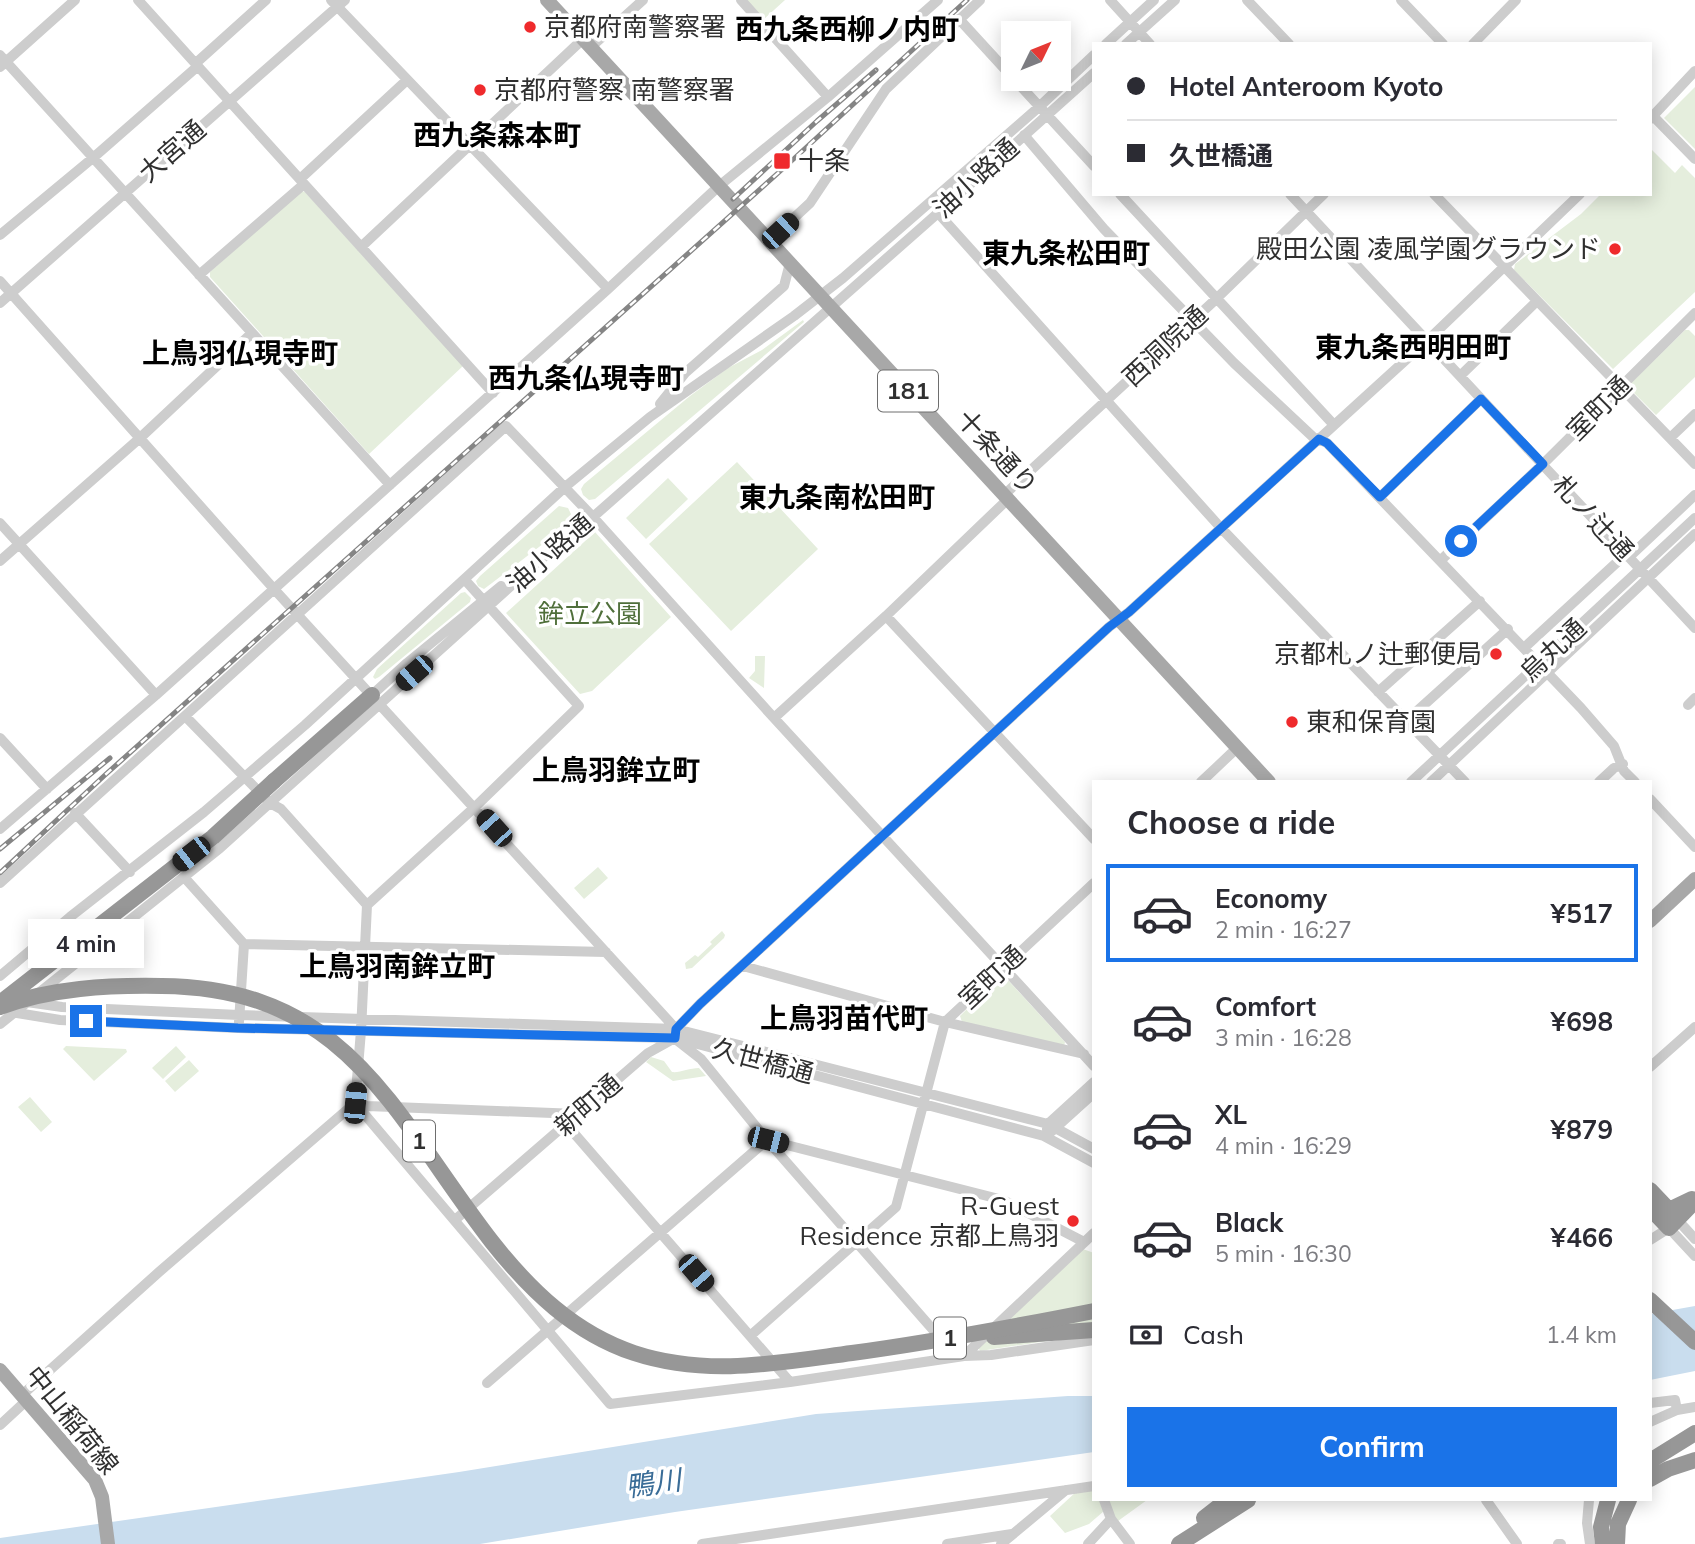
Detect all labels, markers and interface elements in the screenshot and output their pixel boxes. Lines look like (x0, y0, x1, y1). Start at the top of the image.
place label: 京都府南警察署 (544, 10, 726, 43)
district label: 西九条西柳ノ内町 (735, 11, 959, 46)
marker: 京都府南警察署 (522, 19, 538, 35)
north arrow (1001, 21, 1071, 91)
map controls (1001, 21, 1071, 91)
text: Hotel Anteroom Kyoto (1169, 70, 1443, 103)
place label: 京都府警察 南警察署 (494, 73, 735, 106)
marker: 京都府警察 南警察署 (472, 82, 488, 98)
street label: 大宮通 (131, 113, 212, 189)
district label: 西九条森本町 (413, 117, 581, 152)
street label: 油小路通 (926, 131, 1025, 225)
text: 久世橋通 (1169, 139, 1273, 172)
place label: 十条 (798, 144, 850, 177)
marker: 十条 (772, 151, 792, 171)
car (758, 209, 803, 253)
place label: 殿田公園 凌風学園グラウンド (1256, 232, 1601, 265)
district label: 東九条松田町 (982, 235, 1150, 270)
marker: 殿田公園 凌風学園グラウンド (1607, 241, 1623, 257)
street label: 西洞院通 (1115, 298, 1214, 393)
district label: 東九条西明田町 (1315, 329, 1511, 364)
district label: 上鳥羽仏現寺町 (142, 335, 338, 370)
district label: 西九条仏現寺町 (488, 360, 684, 395)
street label: 室町通 (1559, 368, 1638, 447)
road number: 181 (878, 370, 938, 412)
street label: 十条通り (950, 402, 1045, 501)
street label: 札ノ辻通 (1546, 468, 1641, 567)
district label: 東九条南松田町 (739, 479, 935, 514)
street label: 油小路通 (500, 506, 600, 599)
route start (1445, 525, 1477, 557)
park label: 鉾立公園 (538, 597, 642, 630)
street label: 烏丸通 (1513, 611, 1592, 688)
place label: 京都札ノ辻郵便局 (1274, 637, 1482, 670)
marker: 京都札ノ辻郵便局 (1488, 646, 1504, 662)
car (392, 651, 437, 695)
place label: 東和保育園 (1306, 705, 1436, 738)
marker: 東和保育園 (1284, 714, 1300, 730)
district label: 上鳥羽鉾立町 (532, 752, 700, 787)
text: Choose a ride (1127, 802, 1335, 842)
car (473, 805, 516, 851)
car (168, 833, 215, 875)
icon: car (1131, 882, 1194, 945)
text: Economy (1215, 882, 1327, 915)
text: ¥517 (1551, 897, 1613, 930)
text: 2 min · 16:27 (1215, 915, 1352, 944)
callout: 4 min (28, 920, 144, 968)
text: 4 min (56, 929, 116, 958)
street label: 室町通 (952, 938, 1031, 1015)
district label: 上鳥羽南鉾立町 (299, 948, 495, 983)
icon: car (1131, 990, 1194, 1053)
text: Comfort (1215, 990, 1316, 1023)
district label: 上鳥羽苗代町 (760, 1000, 928, 1035)
route end (70, 1005, 102, 1037)
text: ¥698 (1551, 1005, 1613, 1038)
text: 3 min · 16:28 (1215, 1023, 1352, 1052)
street label: 久世橋通 (709, 1031, 818, 1090)
street label: 新町通 (547, 1067, 628, 1143)
car (343, 1081, 368, 1125)
icon: car (1131, 1098, 1194, 1161)
text: XL (1215, 1098, 1247, 1131)
text: ¥879 (1551, 1113, 1613, 1146)
road number: 1 (403, 1120, 435, 1162)
car (746, 1125, 791, 1155)
text: 4 min · 16:29 (1215, 1131, 1352, 1160)
place label: R-Guest Residence 京都上鳥羽 (800, 1189, 1059, 1252)
icon: car (1131, 1206, 1194, 1269)
text: Black (1215, 1206, 1283, 1239)
marker: R-Guest Residence 京都上鳥羽 (1065, 1213, 1081, 1229)
text: ¥466 (1551, 1221, 1613, 1254)
text: 5 min · 16:30 (1215, 1239, 1352, 1268)
car (675, 1250, 718, 1296)
icon: cash (1127, 1316, 1165, 1354)
road number: 1 (934, 1318, 966, 1358)
text: Cash (1183, 1318, 1244, 1351)
text: 1.4 km (1546, 1320, 1617, 1349)
street label: 中山稲荷線 (19, 1359, 126, 1481)
button: Confirm (1127, 1407, 1617, 1487)
water label: 鴨川 (623, 1461, 686, 1504)

